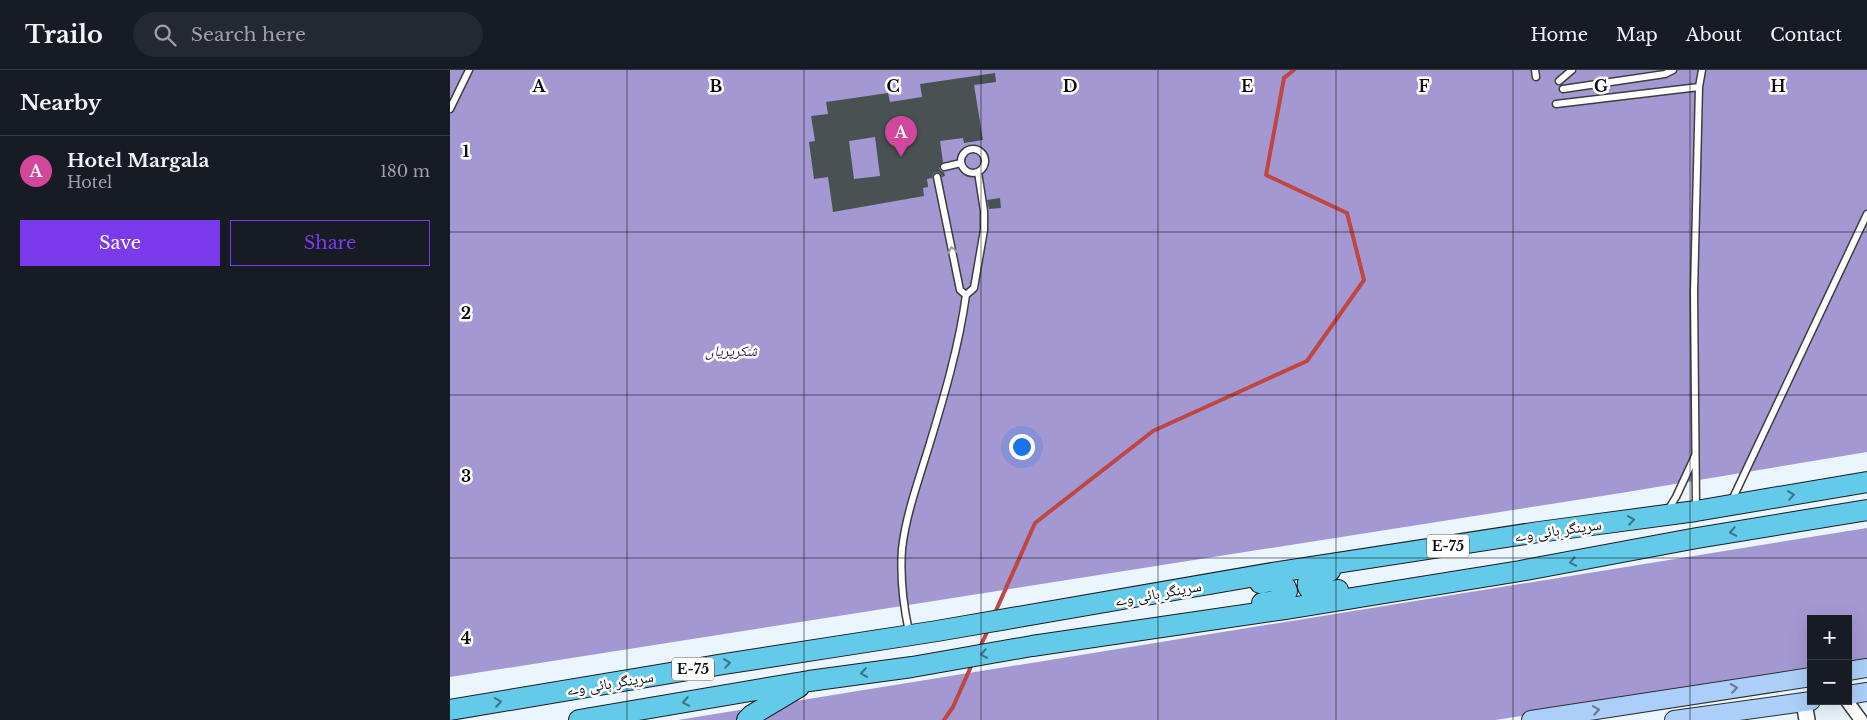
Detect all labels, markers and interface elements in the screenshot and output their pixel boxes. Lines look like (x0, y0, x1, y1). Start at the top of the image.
search box (133, 12, 483, 57)
text: Trailo (25, 20, 103, 49)
icon: search (151, 21, 179, 49)
text: Search here (191, 23, 306, 46)
text: Home (1530, 24, 1588, 46)
text: Map (1616, 24, 1658, 46)
text: About (1686, 24, 1742, 46)
text: Contact (1770, 24, 1842, 46)
text: A (532, 76, 547, 96)
text: B (710, 76, 723, 96)
text: C (886, 76, 900, 96)
text: D (1063, 76, 1077, 96)
text: E (1241, 76, 1253, 96)
text: F (1418, 76, 1430, 96)
text: G (1594, 76, 1608, 96)
text: H (1770, 76, 1786, 96)
text: Nearby (20, 90, 101, 116)
pin: A (885, 116, 917, 157)
text: 1 (463, 141, 470, 161)
text: Hotel Margala (67, 149, 210, 172)
text: A (30, 161, 42, 181)
text: 180 m (380, 161, 430, 181)
text: Hotel (67, 172, 112, 192)
button: Save (20, 220, 220, 266)
button: Share (230, 220, 430, 266)
one-way arrow (947, 246, 957, 255)
text: 2 (461, 303, 471, 323)
park label: شکرپریاں (705, 341, 757, 360)
your location (1009, 434, 1035, 460)
text: 3 (461, 466, 471, 486)
one-way arrow (1787, 490, 1795, 500)
street label: سرینگر ہائی وے (1513, 514, 1603, 547)
one-way arrow (1627, 515, 1635, 526)
one-way arrow (1728, 527, 1737, 537)
road number: E-75 (1427, 534, 1469, 558)
one-way arrow (1568, 556, 1577, 566)
street label: سرینگر ہائی وے (1113, 576, 1203, 611)
map controls (1807, 615, 1852, 705)
button: + (1807, 615, 1852, 660)
text: 4 (461, 628, 471, 648)
one-way arrow (979, 648, 988, 658)
road number: E-75 (672, 658, 714, 680)
one-way arrow (723, 659, 732, 669)
button: − (1807, 660, 1852, 705)
street label: سرینگر ہائی وے (565, 667, 655, 700)
one-way arrow (859, 667, 867, 678)
one-way arrow (1730, 684, 1739, 694)
one-way arrow (494, 697, 502, 707)
one-way arrow (682, 697, 691, 707)
one-way arrow (1592, 705, 1600, 715)

